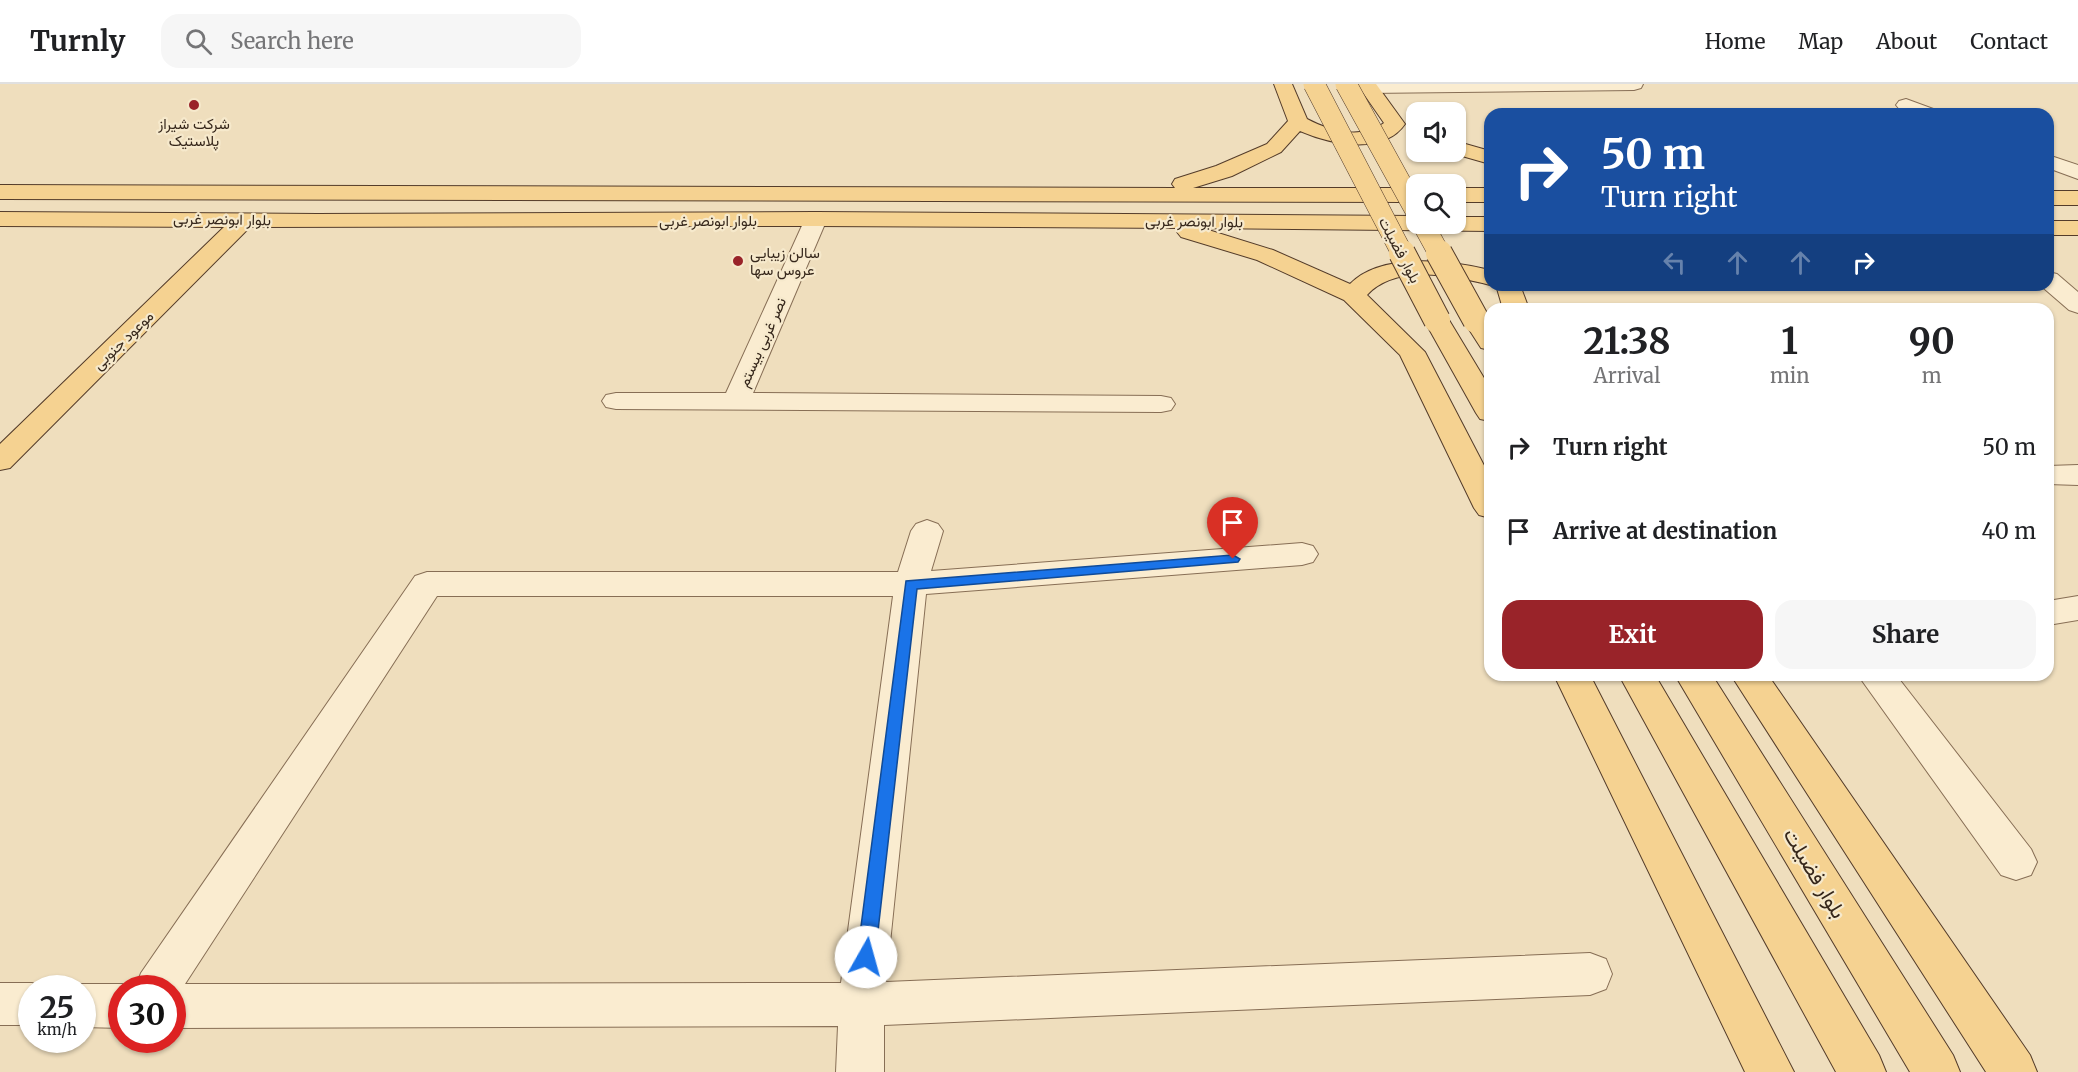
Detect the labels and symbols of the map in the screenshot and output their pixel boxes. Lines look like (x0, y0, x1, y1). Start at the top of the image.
marker: شرکت شیراز پلاستیک (187, 98, 201, 112)
place label: شرکت شیراز پلاستیک (157, 114, 230, 151)
street label: بلوار ابونصر غربی (173, 209, 271, 230)
street label: بلوار ابونصر غربی (659, 211, 757, 231)
street label: بلوار ابونصر غربی (1145, 211, 1243, 232)
street label: بلوار فضیلت (1375, 214, 1425, 286)
place label: سالن زیبایی عروس سها (750, 243, 820, 280)
marker: سالن زیبایی عروس سها (731, 254, 745, 268)
street label: نصر غربی بیستم (734, 294, 791, 390)
street label: موعود جنوبی (89, 306, 158, 374)
pin (1207, 497, 1258, 559)
street label: بلوار فضیلت (1777, 823, 1853, 923)
position arrow (834, 925, 898, 989)
speed limit sign: 30 (108, 975, 186, 1053)

